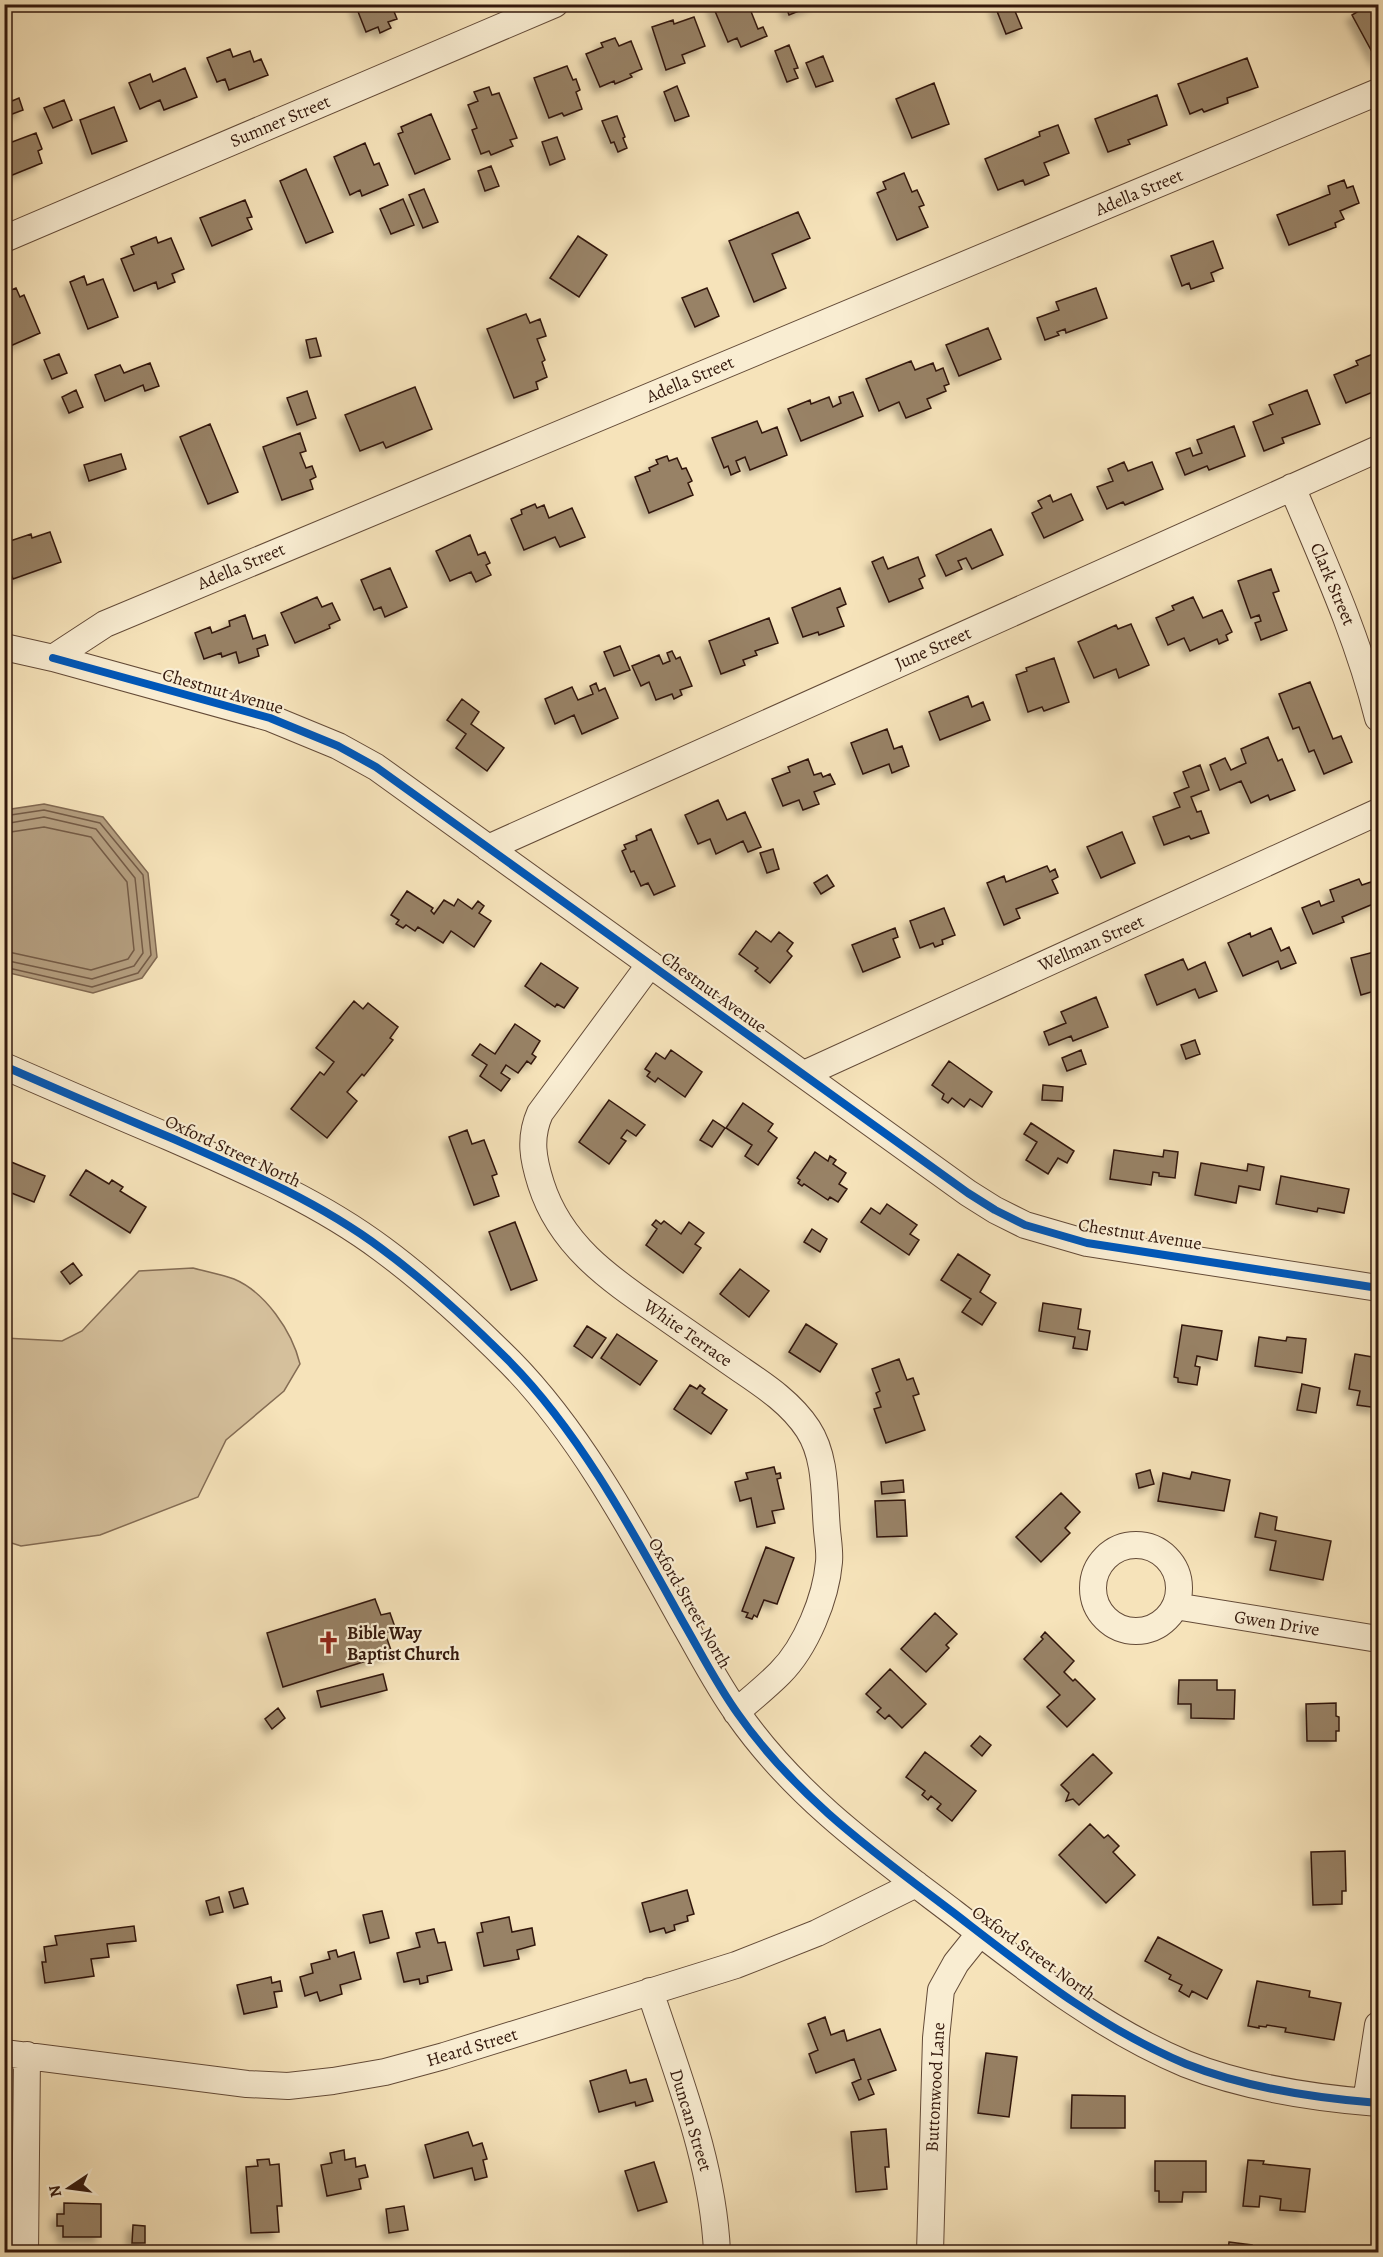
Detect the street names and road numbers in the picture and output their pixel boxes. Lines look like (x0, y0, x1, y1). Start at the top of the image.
street label: Sumner Street (226, 89, 334, 153)
street label: Adella Street (1091, 163, 1187, 222)
street label: Adella Street (642, 350, 738, 409)
street label: Adella Street (193, 537, 289, 596)
street label: Clark Street (1305, 539, 1361, 629)
street label: June Street (891, 621, 975, 675)
street label: Chestnut Avenue (160, 662, 286, 720)
street label: Wellman Street (1033, 909, 1148, 977)
street label: Chestnut Avenue (656, 946, 772, 1038)
street label: Oxford Street North (161, 1109, 305, 1193)
street label: Chestnut Avenue (1076, 1212, 1204, 1256)
street label: White Terrace (638, 1293, 737, 1372)
street label: Oxford Street North (643, 1533, 737, 1673)
street label: Gwen Drive (1233, 1604, 1321, 1642)
street label: Oxford Street North (967, 1900, 1101, 2006)
street label: Heard Street (424, 2022, 520, 2072)
street label: Buttonwood Lane (920, 2022, 950, 2152)
street label: Duncan Street (664, 2066, 718, 2174)

